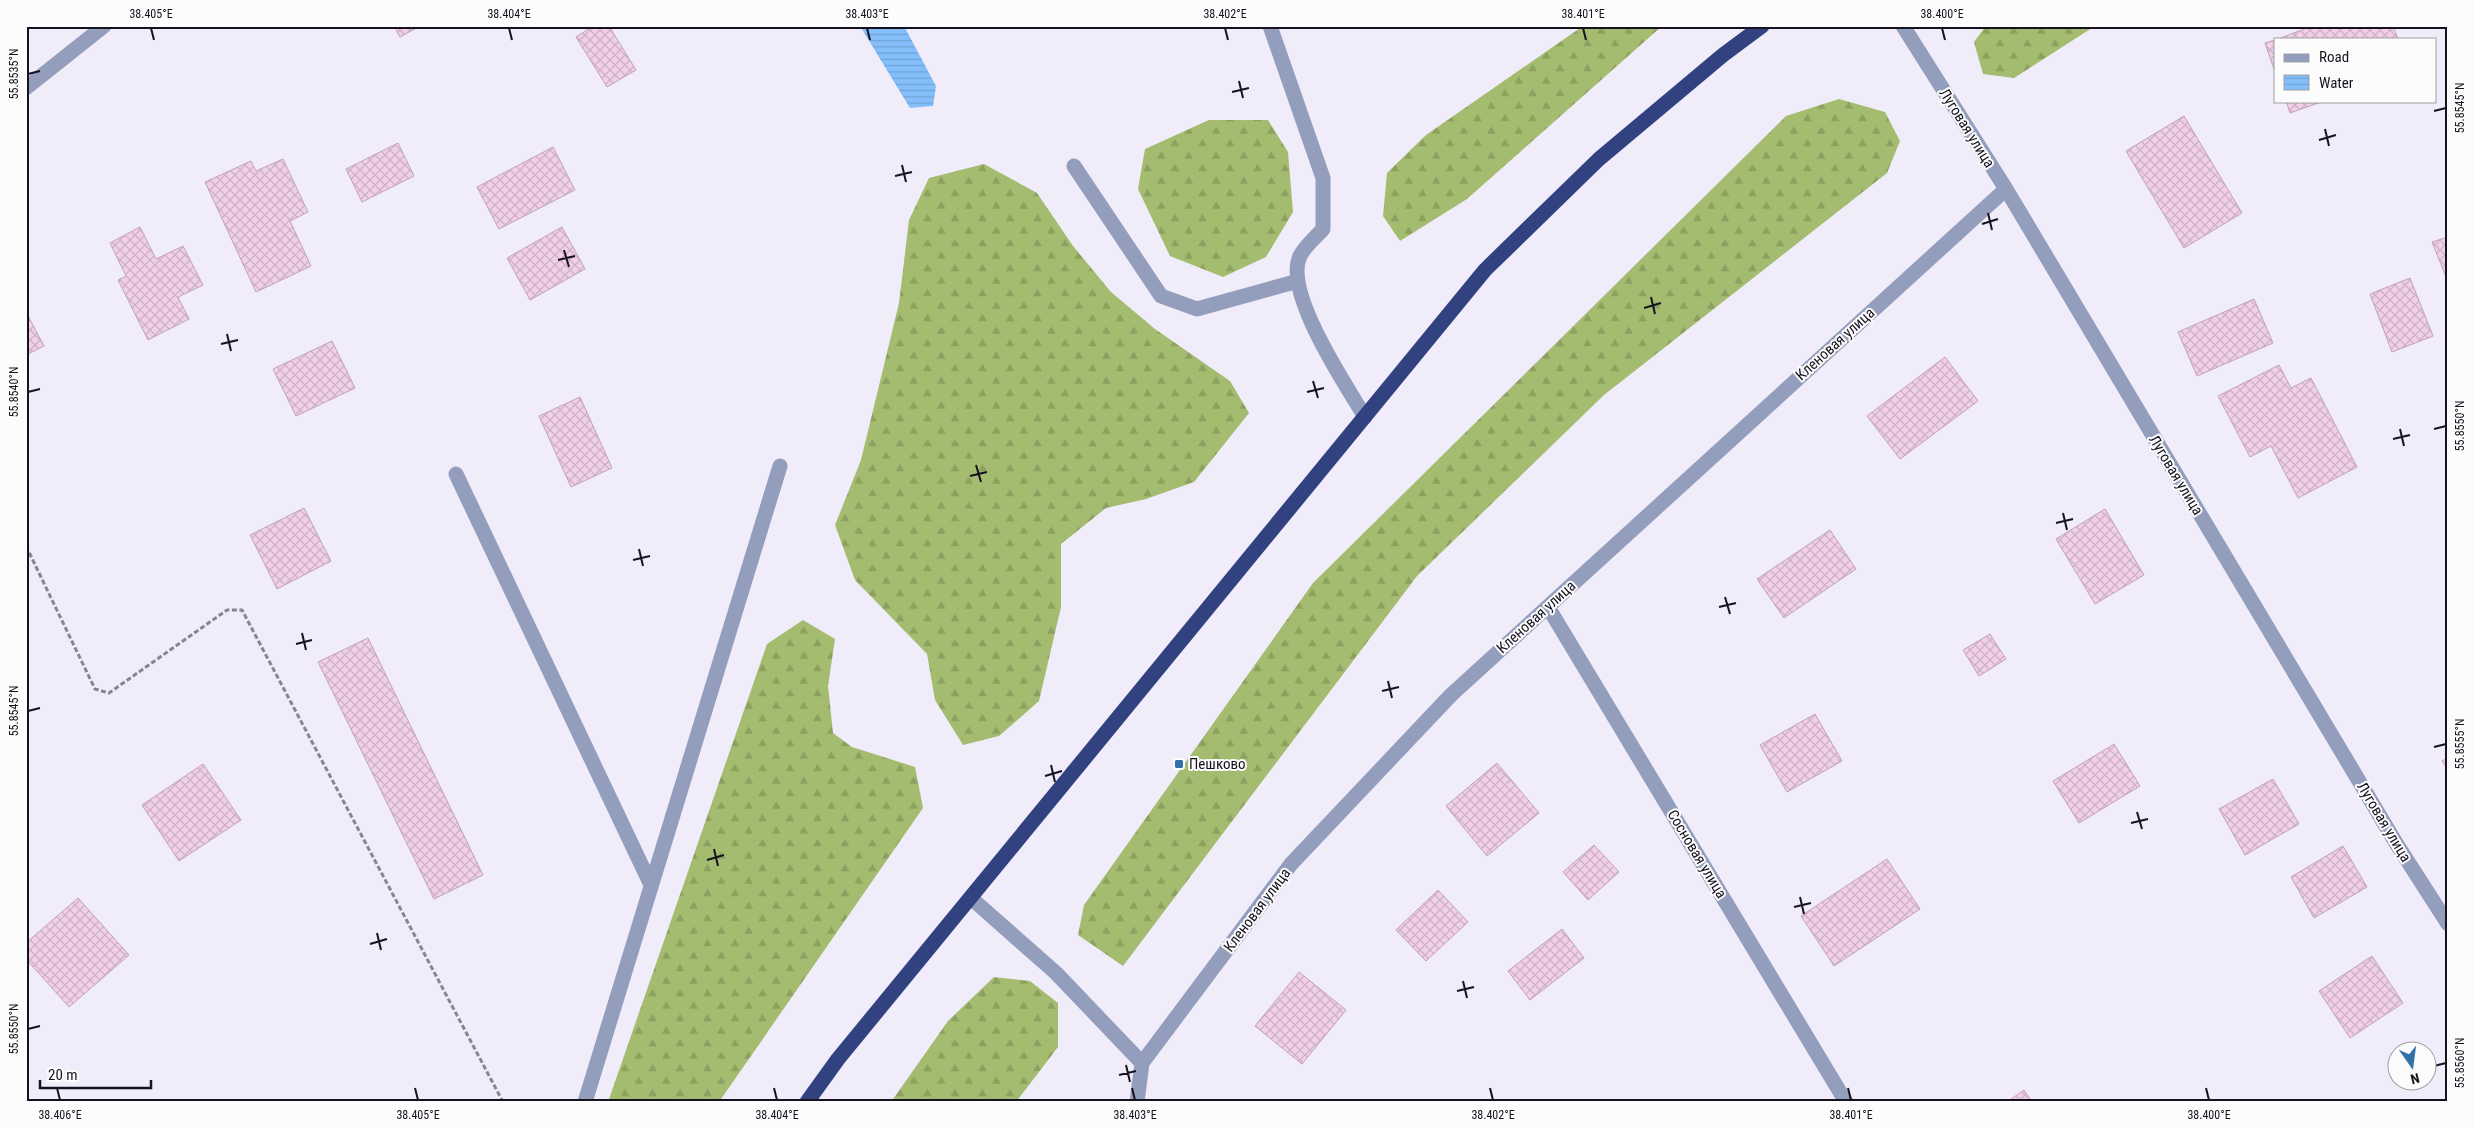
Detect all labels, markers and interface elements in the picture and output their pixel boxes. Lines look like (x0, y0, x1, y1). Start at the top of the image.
text: 38.405°E (129, 7, 173, 21)
text: 38.404°E (487, 7, 531, 21)
text: 38.403°E (845, 7, 889, 21)
text: 38.402°E (1203, 7, 1247, 21)
text: 38.401°E (1561, 7, 1605, 21)
text: 38.400°E (1920, 7, 1964, 21)
legend (2274, 38, 2436, 102)
text: Road (2319, 48, 2349, 66)
text: 55.8535°N (7, 49, 21, 99)
text: Water (2319, 74, 2354, 92)
text: 55.8545°N (2453, 83, 2467, 133)
street label: Луговая улица (1935, 85, 1999, 171)
street label: Кленовая улица (1792, 304, 1878, 384)
text: 55.8540°N (7, 367, 21, 417)
text: 55.8550°N (2453, 401, 2467, 451)
street label: Луговая улица (2145, 432, 2207, 518)
street label: Кленовая улица (1493, 577, 1579, 657)
text: 55.8545°N (7, 686, 21, 736)
text: 55.8555°N (2453, 719, 2467, 769)
place label: Пешково (1189, 755, 1246, 773)
marker: Пешково (1173, 758, 1185, 770)
street label: Луговая улица (2353, 779, 2415, 865)
street label: Сосновая улица (1664, 807, 1730, 901)
street label: Кленовая улица (1220, 865, 1294, 955)
text: 55.8550°N (7, 1004, 21, 1054)
text: 55.8560°N (2453, 1038, 2467, 1088)
north arrow (2386, 1040, 2436, 1090)
scale bar (40, 1058, 151, 1090)
text: 20 m (48, 1066, 78, 1084)
text: N (2409, 1070, 2421, 1087)
text: 38.406°E (38, 1108, 82, 1122)
text: 38.405°E (396, 1108, 440, 1122)
text: 38.404°E (755, 1108, 799, 1122)
text: 38.403°E (1113, 1108, 1157, 1122)
text: 38.402°E (1471, 1108, 1515, 1122)
text: 38.401°E (1829, 1108, 1873, 1122)
text: 38.400°E (2187, 1108, 2231, 1122)

